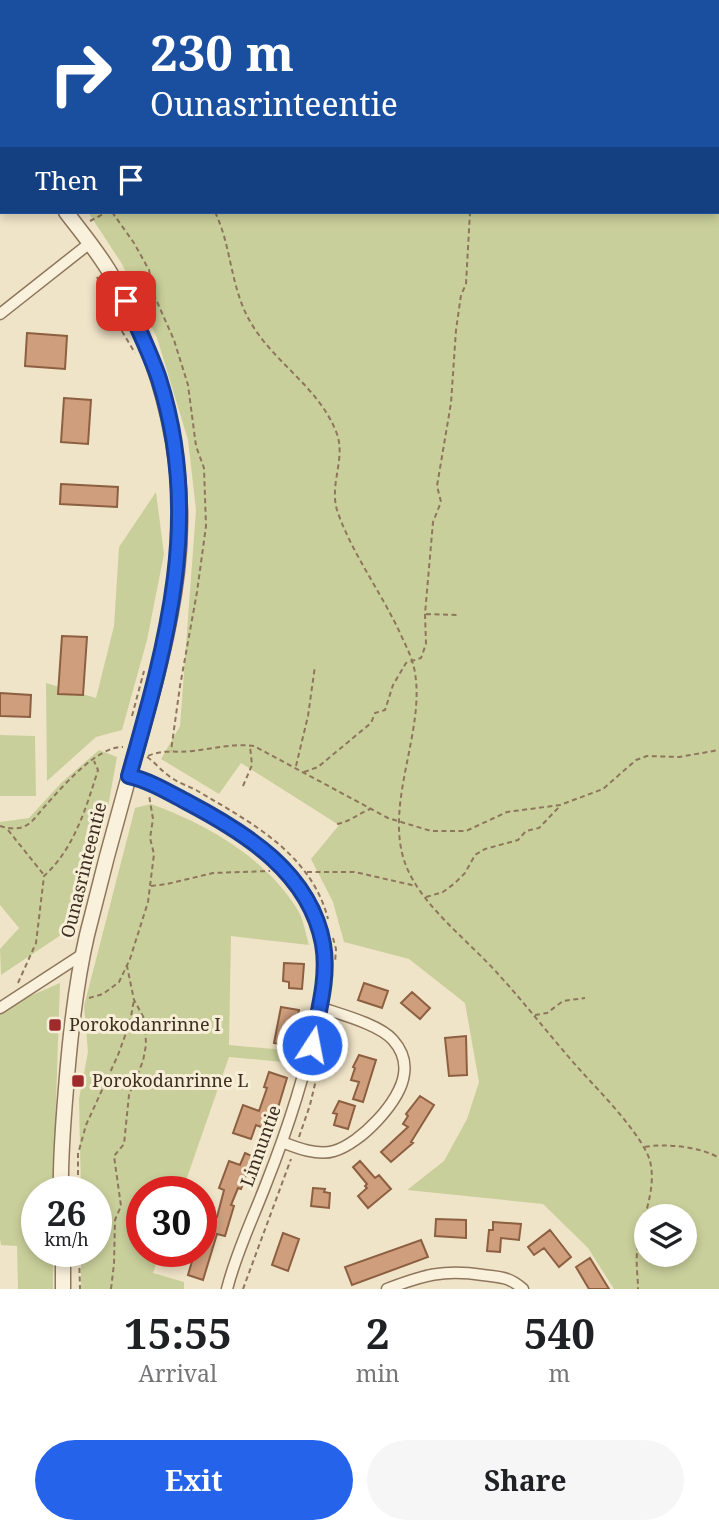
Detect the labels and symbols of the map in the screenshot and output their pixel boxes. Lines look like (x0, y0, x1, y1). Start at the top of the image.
pin (96, 271, 156, 331)
street label: Ounasrinteentie (55, 799, 112, 940)
position arrow (275, 1008, 349, 1082)
place label: Porokodanrinne I (69, 1012, 221, 1036)
marker: Porokodanrinne I (47, 1017, 63, 1033)
place label: Porokodanrinne L (92, 1068, 248, 1092)
marker: Porokodanrinne L (70, 1073, 86, 1089)
street label: Linnuntie (234, 1102, 286, 1190)
speed limit sign: 30 (126, 1176, 217, 1267)

